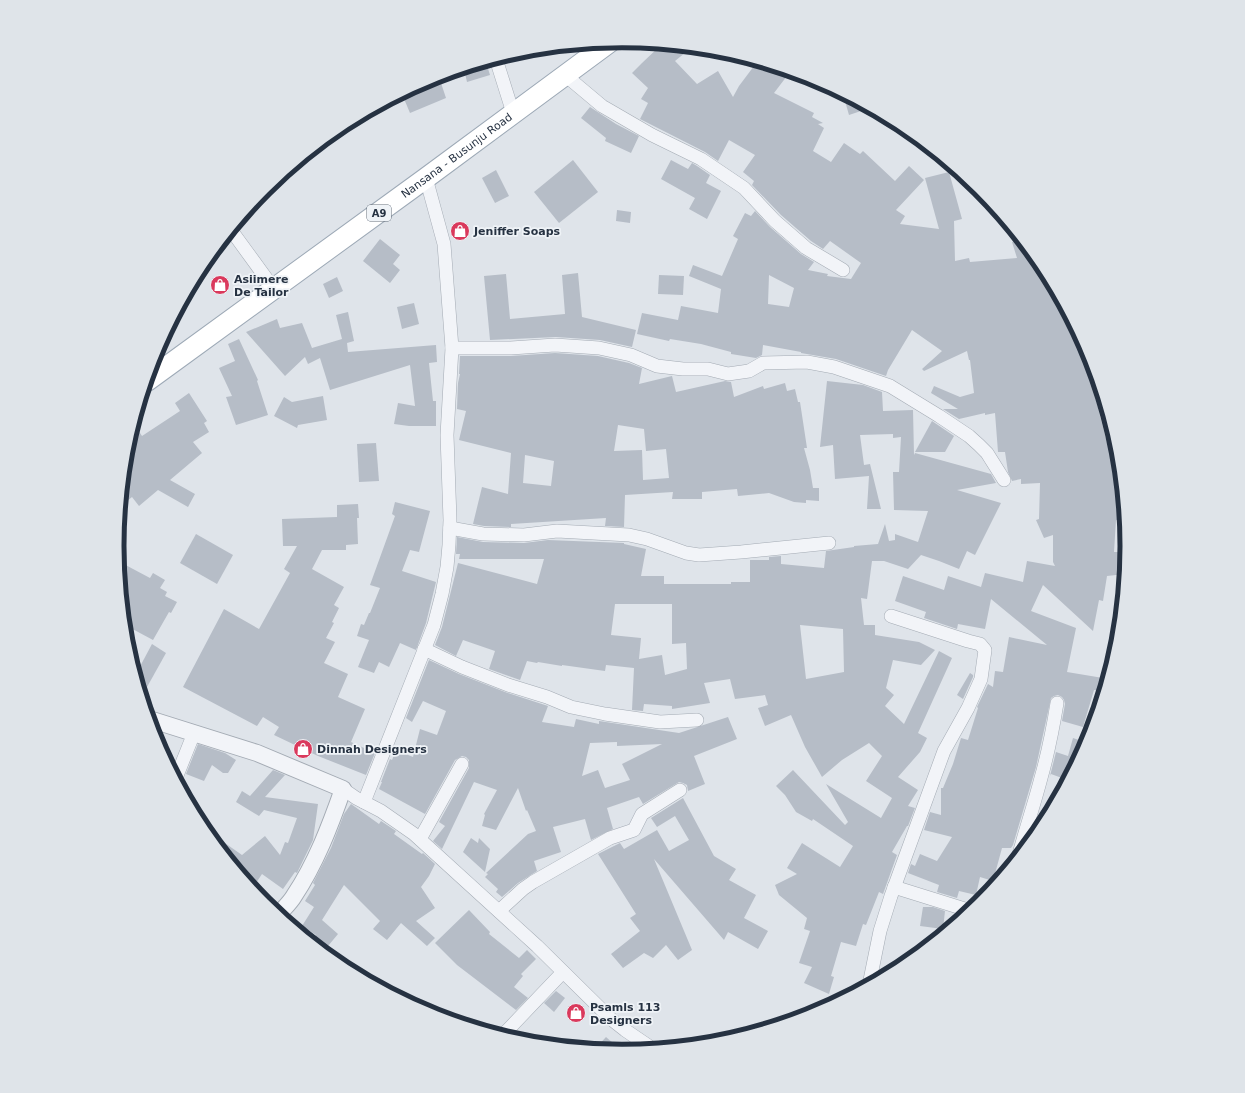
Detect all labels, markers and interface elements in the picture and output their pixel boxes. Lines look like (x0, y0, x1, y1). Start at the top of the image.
street label: Nansana - Busunju Road (399, 111, 515, 201)
road number: A9 (367, 205, 391, 221)
shop icon: Jeniffer Soaps (449, 220, 471, 242)
place label: Jeniffer Soaps (473, 225, 561, 238)
place label: Asiimere De Tailor (234, 273, 289, 299)
shop icon: Asiimere De Tailor (209, 274, 231, 296)
shop icon: Dinnah Designers (292, 738, 314, 760)
place label: Dinnah Designers (317, 743, 427, 756)
place label: Psamls 113 Designers (590, 1001, 660, 1027)
shop icon: Psamls 113 Designers (565, 1002, 587, 1024)

